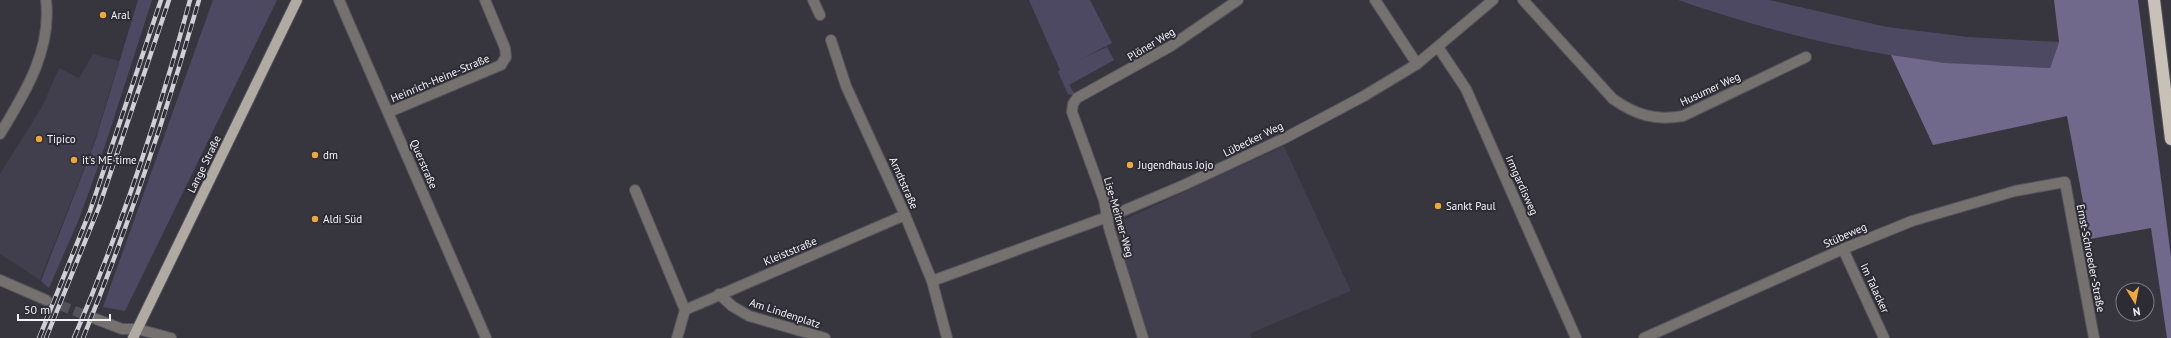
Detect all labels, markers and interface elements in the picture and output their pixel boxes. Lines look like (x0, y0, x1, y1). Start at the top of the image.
place label: Aral (111, 8, 131, 22)
marker: Aral (98, 10, 108, 20)
street label: Plöner Weg (1125, 24, 1178, 64)
street label: Heinrich-Heine-Straße (389, 51, 492, 105)
street label: Husumer Weg (1678, 69, 1742, 109)
street label: Lübecker Weg (1221, 118, 1285, 160)
place label: Tipico (47, 132, 76, 146)
street label: Lange Straße (184, 133, 224, 195)
marker: Tipico (34, 134, 44, 144)
street label: Querstraße (407, 137, 441, 191)
place label: dm (323, 148, 338, 162)
marker: dm (310, 150, 320, 160)
place label: it's ME time (82, 153, 137, 167)
street label: Irmgardisweg (1503, 153, 1541, 217)
marker: it's ME time (69, 155, 79, 165)
street label: Arndtstraße (886, 155, 922, 212)
place label: Jugendhaus Jojo (1137, 158, 1214, 172)
marker: Jugendhaus Jojo (1125, 160, 1135, 170)
street label: Lise-Meitner-Weg (1101, 175, 1137, 259)
place label: Sankt Paul (1446, 199, 1496, 213)
marker: Sankt Paul (1433, 201, 1443, 211)
street label: Ernst-Schroeder-Straße (2074, 203, 2108, 314)
place label: Aldi Süd (323, 212, 362, 226)
marker: Aldi Süd (310, 214, 320, 224)
street label: Stübeweg (1821, 219, 1869, 251)
street label: Kleiststraße (761, 233, 819, 268)
street label: Im Talacker (1857, 261, 1893, 315)
north arrow (2115, 282, 2155, 322)
street label: Am Lindenplatz (748, 295, 822, 331)
scale bar (18, 296, 110, 322)
text: 50 m (24, 302, 50, 317)
text: N (2132, 304, 2142, 319)

